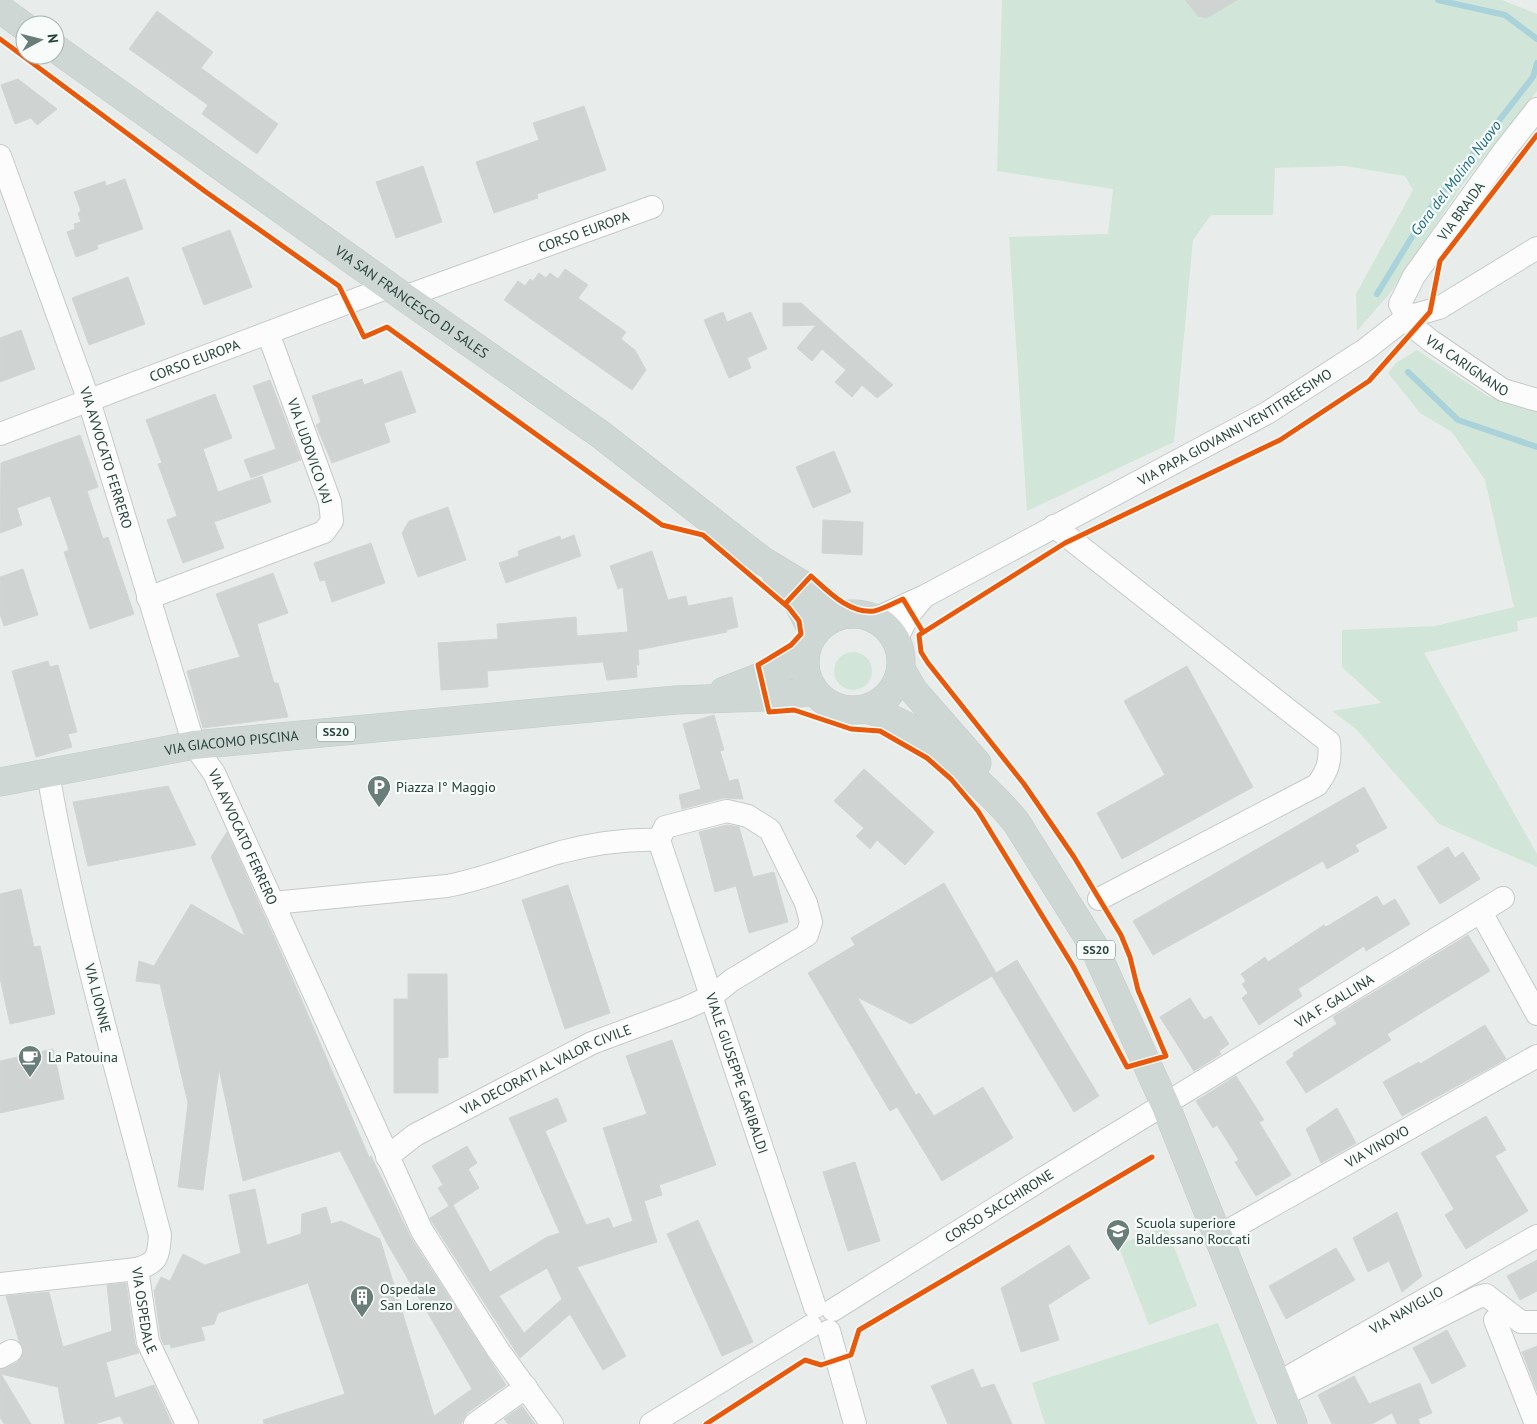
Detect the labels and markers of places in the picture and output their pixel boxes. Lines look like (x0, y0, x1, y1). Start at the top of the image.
parking icon: Piazza I° Maggio (366, 774, 392, 808)
place label: Piazza I° Maggio (396, 778, 496, 796)
cafe icon: La Patouina (17, 1044, 43, 1078)
place label: La Patouina (48, 1048, 118, 1066)
place label: Scuola superiore Baldessano Roccati (1136, 1214, 1250, 1248)
school or university icon: Scuola superiore Baldessano Roccati (1105, 1218, 1131, 1252)
place label: Ospedale San Lorenzo (380, 1280, 453, 1314)
building icon: Ospedale San Lorenzo (349, 1284, 375, 1318)

